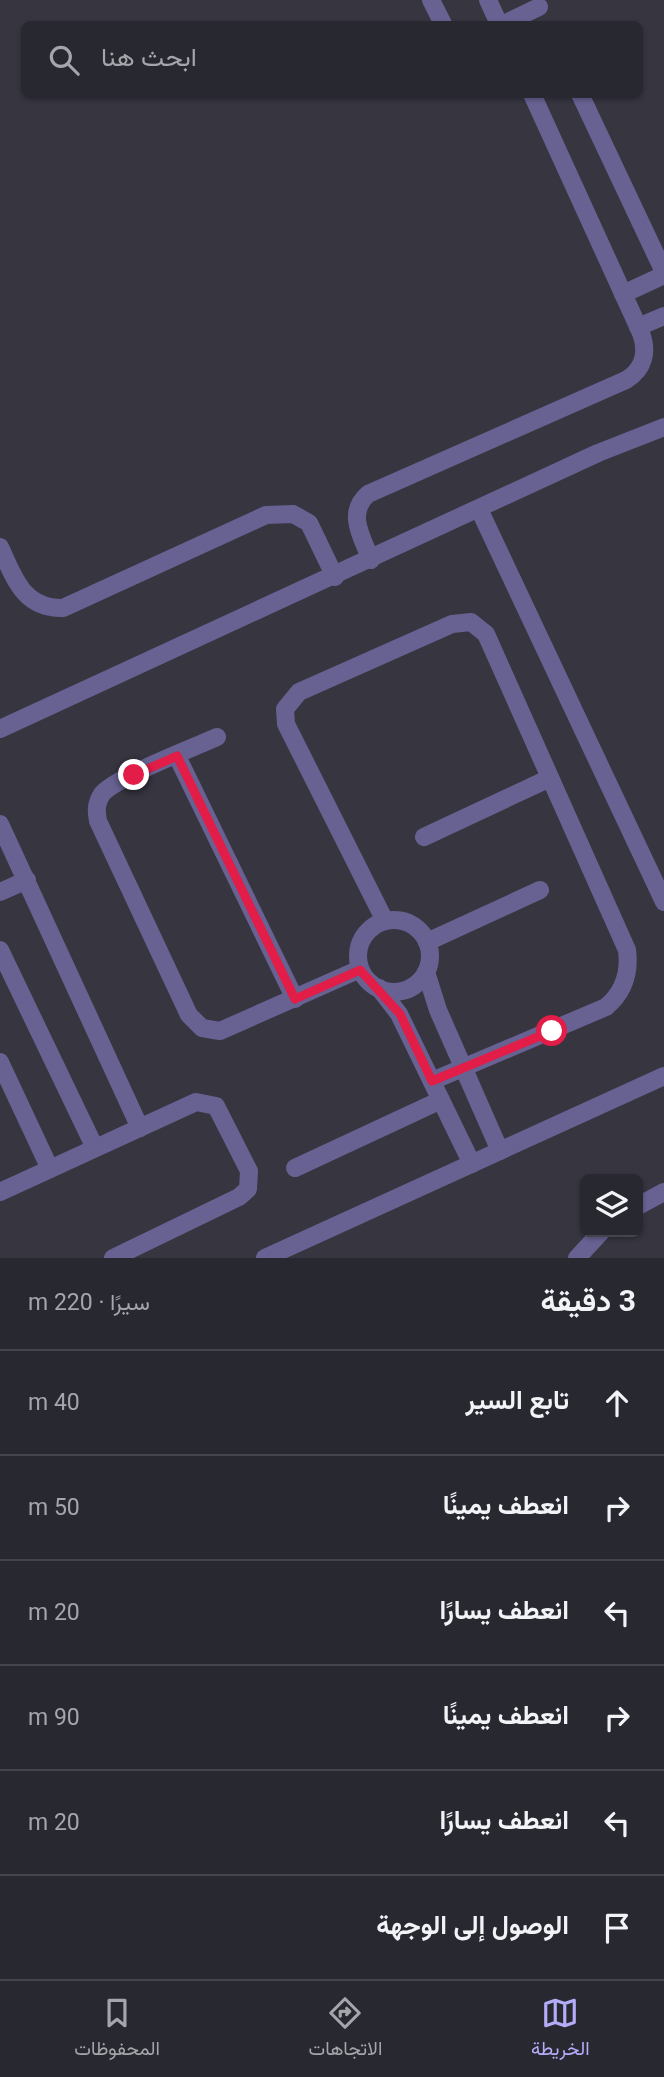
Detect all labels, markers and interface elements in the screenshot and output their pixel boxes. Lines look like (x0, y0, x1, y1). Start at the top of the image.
search box (21, 21, 643, 98)
icon: search (45, 41, 83, 79)
text: ابحث هنا (101, 42, 197, 72)
route end (118, 759, 149, 790)
route start (536, 1015, 567, 1046)
map controls (580, 1174, 643, 1237)
button: layers (580, 1174, 643, 1237)
text: 3 دقيقة (541, 1283, 636, 1318)
text: سيرًا · 220 m (28, 1289, 150, 1316)
icon: ahead (598, 1384, 636, 1422)
text: تابع السير (466, 1385, 569, 1415)
text: 40 m (28, 1389, 80, 1416)
icon: right (598, 1489, 636, 1527)
text: انعطف يمينًا (443, 1490, 569, 1520)
text: 50 m (28, 1494, 80, 1521)
icon: left (598, 1594, 636, 1632)
text: انعطف يسارًا (439, 1595, 569, 1625)
text: 20 m (28, 1599, 80, 1626)
icon: right (598, 1699, 636, 1737)
text: انعطف يمينًا (443, 1700, 569, 1730)
text: 90 m (28, 1704, 80, 1731)
icon: left (598, 1804, 636, 1842)
text: انعطف يسارًا (439, 1805, 569, 1835)
text: 20 m (28, 1809, 80, 1836)
icon: arrive (598, 1909, 636, 1947)
text: الوصول إلى الوجهة (376, 1910, 569, 1940)
tab: المحفوظات (74, 1994, 160, 2065)
tab: الاتجاهات (309, 1994, 382, 2065)
tab: الخريطة (531, 1994, 590, 2065)

